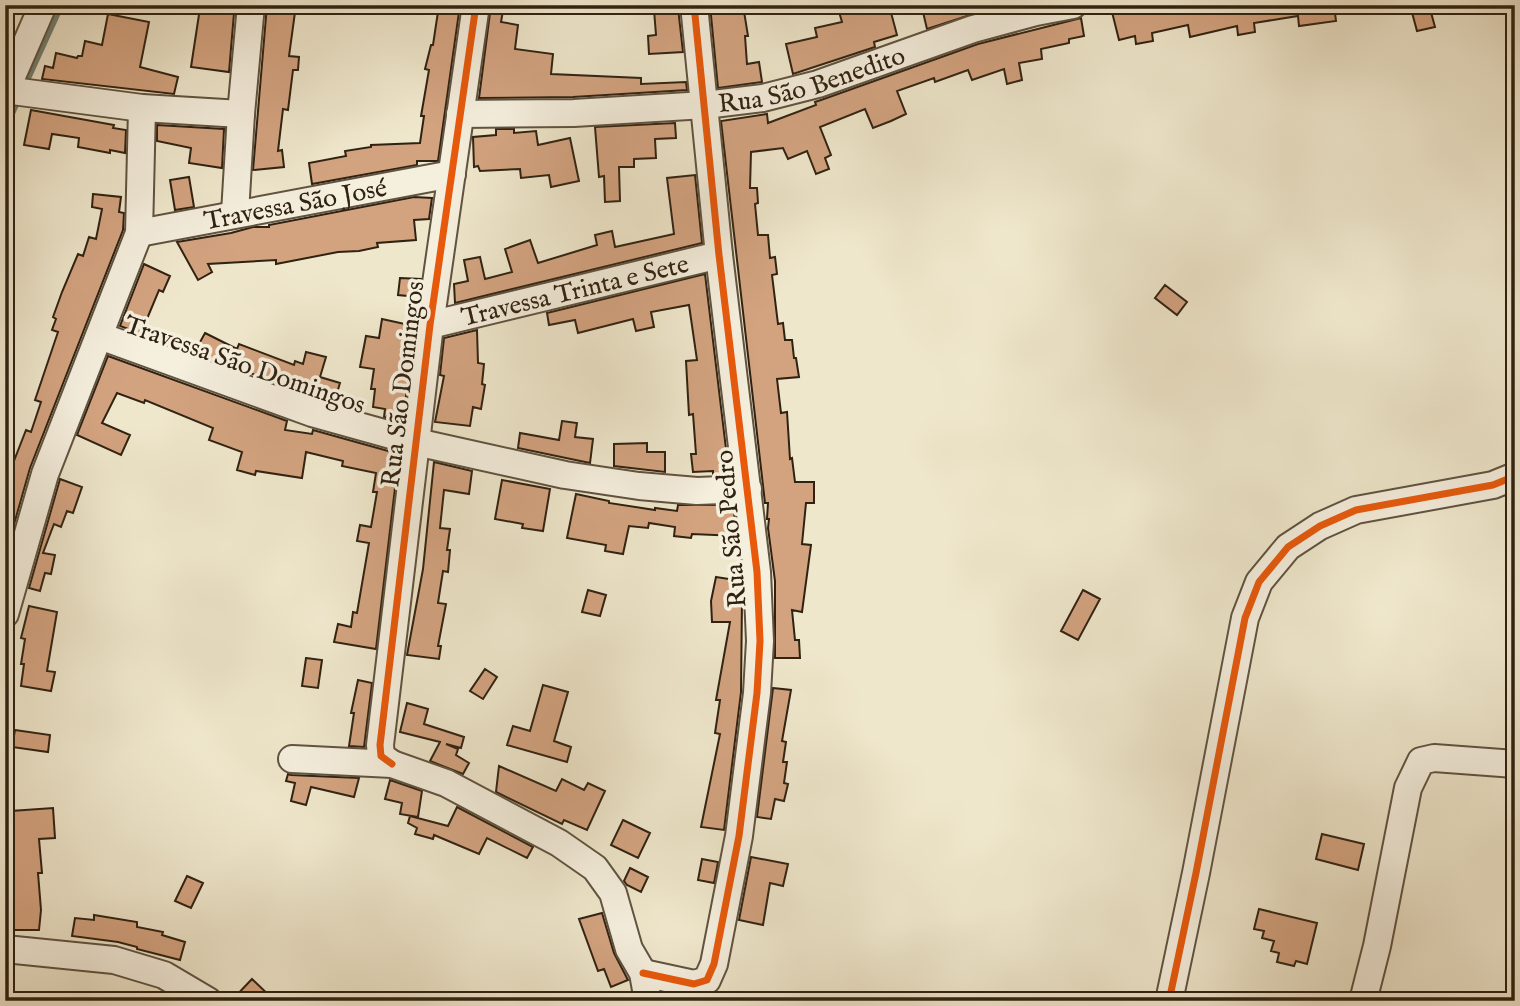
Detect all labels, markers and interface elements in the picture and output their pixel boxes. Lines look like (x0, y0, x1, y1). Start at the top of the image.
street label: Rua São Benedito (716, 39, 910, 121)
street label: Travessa São José (201, 172, 390, 238)
street label: Travessa Trinta e Sete (458, 248, 692, 335)
street label: Rua São Domingos (374, 279, 432, 489)
street label: Travessa São Domingos (119, 309, 370, 422)
street label: Rua São Pedro (708, 449, 755, 609)

